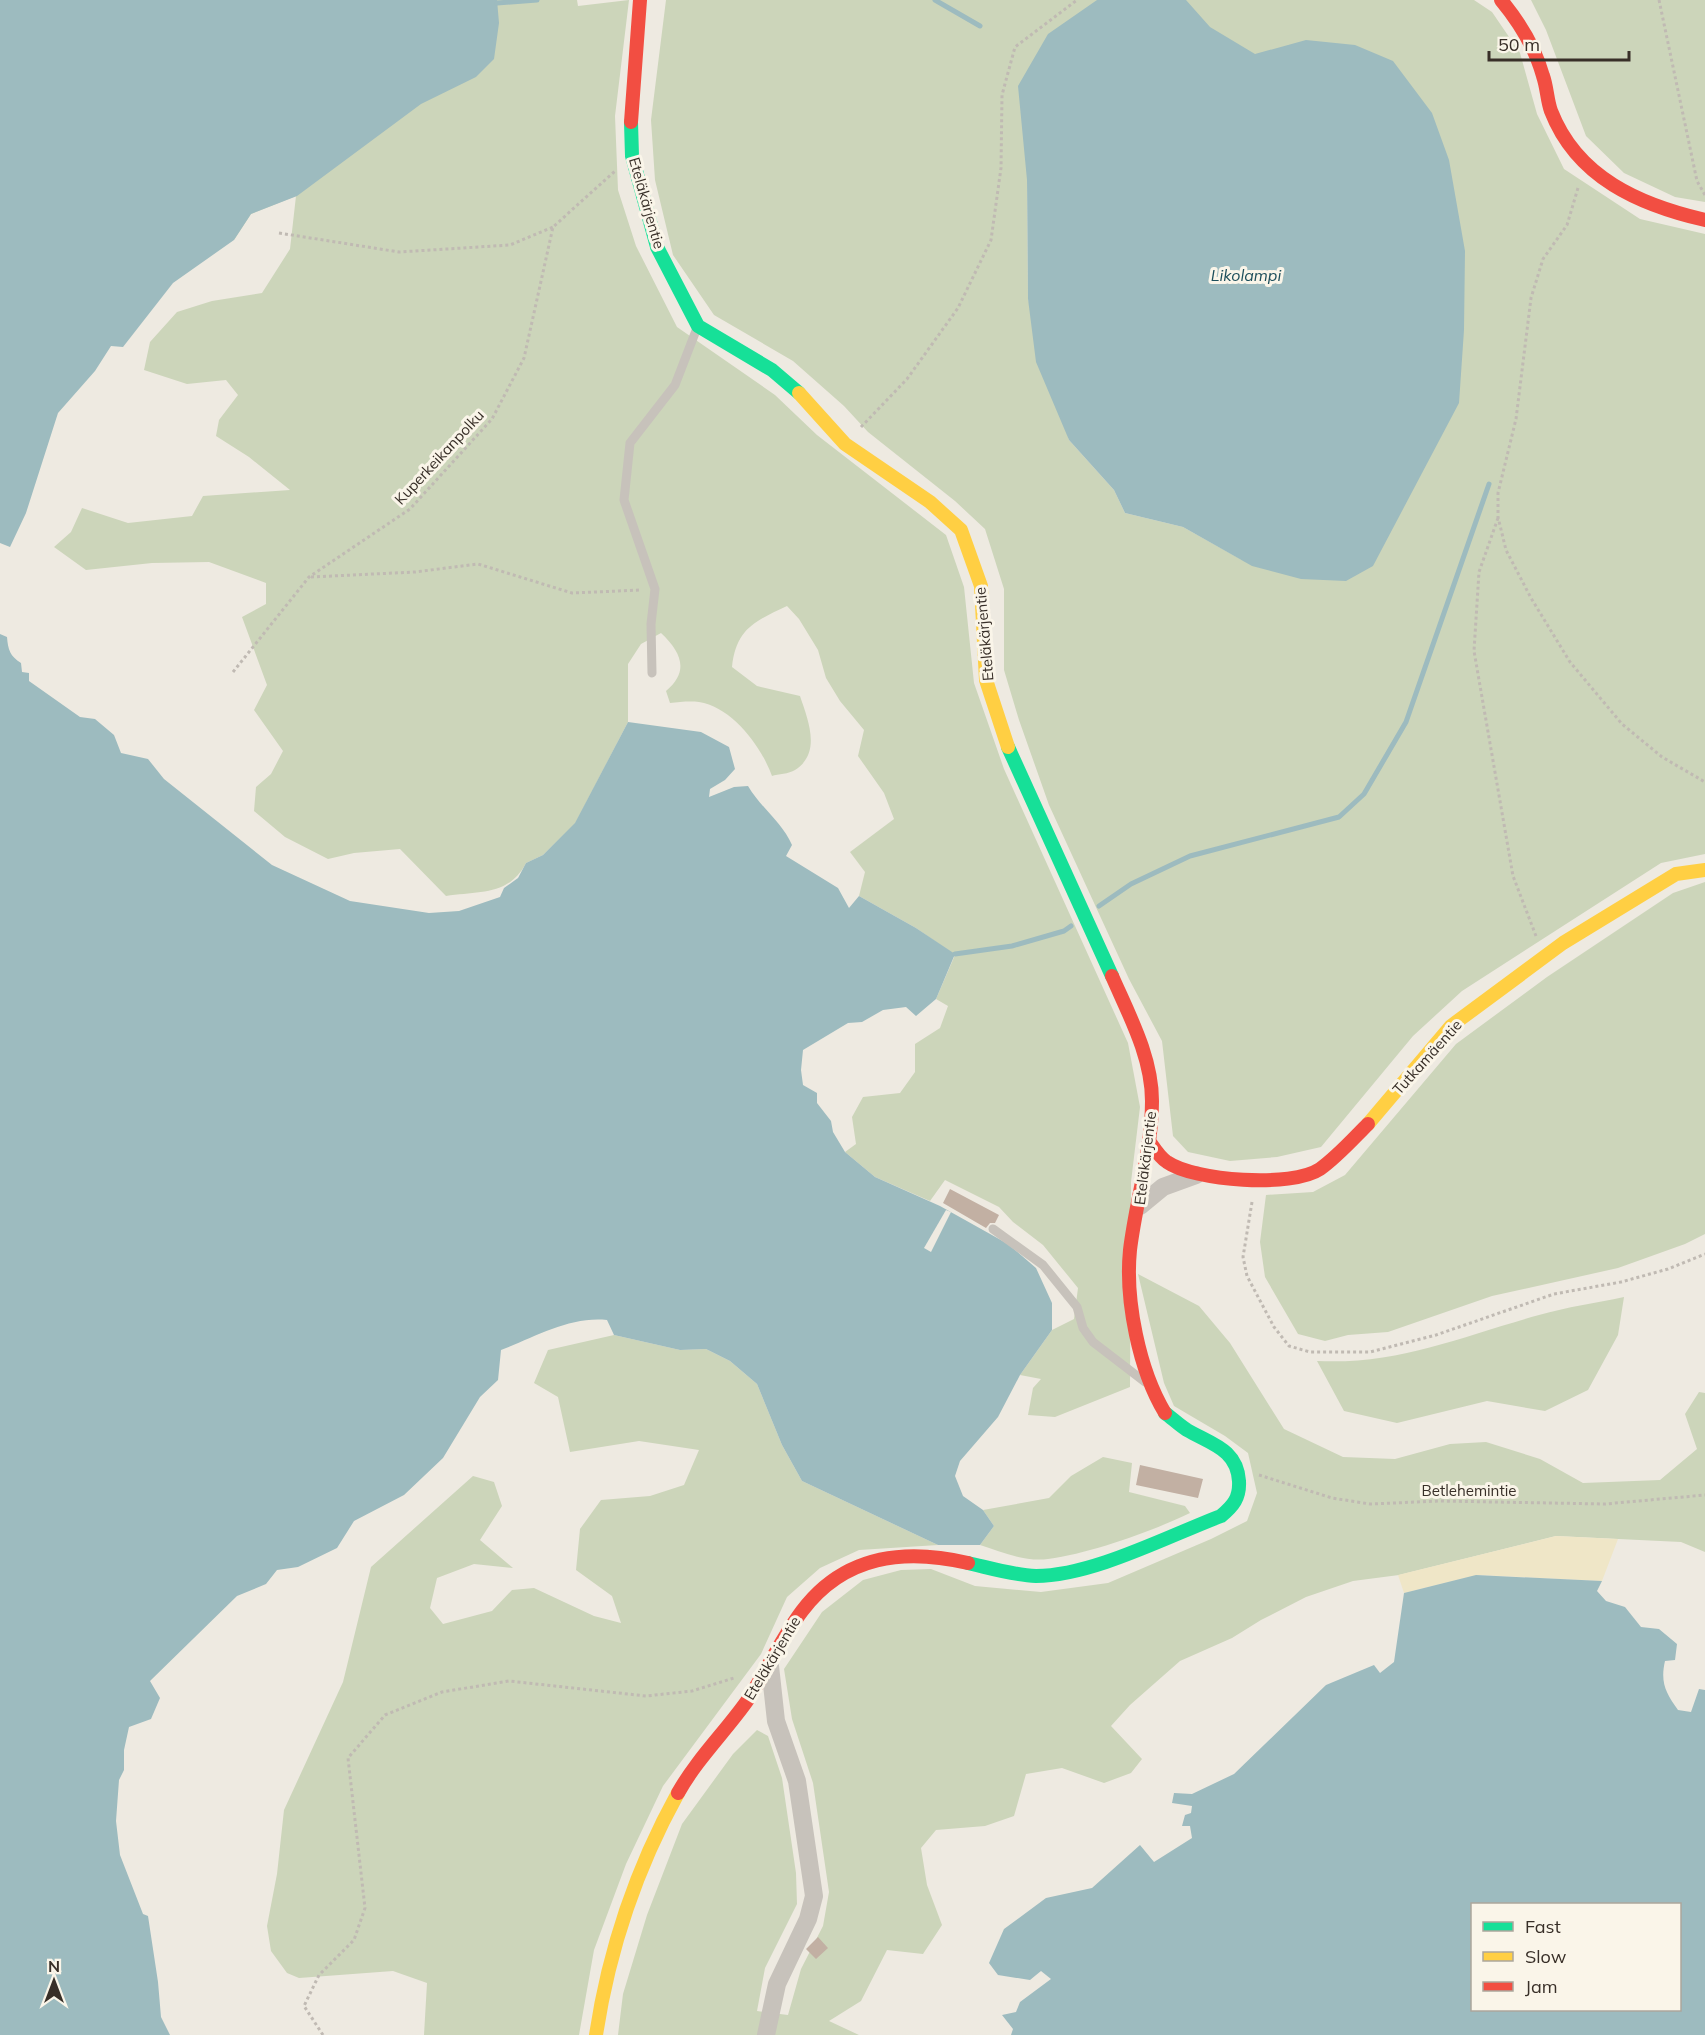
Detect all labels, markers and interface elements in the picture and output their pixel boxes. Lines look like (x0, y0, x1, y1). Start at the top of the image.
scale bar (1489, 24, 1628, 62)
text: 50 m (1498, 33, 1540, 56)
street label: Eteläkärjentie (625, 155, 669, 251)
water label: Likolampi (1211, 265, 1281, 285)
street label: Kuperkeikanpolku (390, 406, 488, 508)
street label: Eteläkärjentie (970, 586, 998, 682)
street label: Tutkamäentie (1388, 1015, 1466, 1099)
street label: Eteläkärjentie (1130, 1110, 1160, 1206)
street label: Betlehemintie (1422, 1481, 1516, 1500)
street label: Eteläkärjentie (740, 1613, 804, 1703)
legend (1471, 1903, 1681, 2011)
text: Fast (1525, 1915, 1561, 1938)
text: Slow (1525, 1945, 1567, 1968)
north arrow (24, 1951, 84, 2011)
text: N (48, 1956, 60, 1976)
text: Jam (1525, 1975, 1558, 1998)

